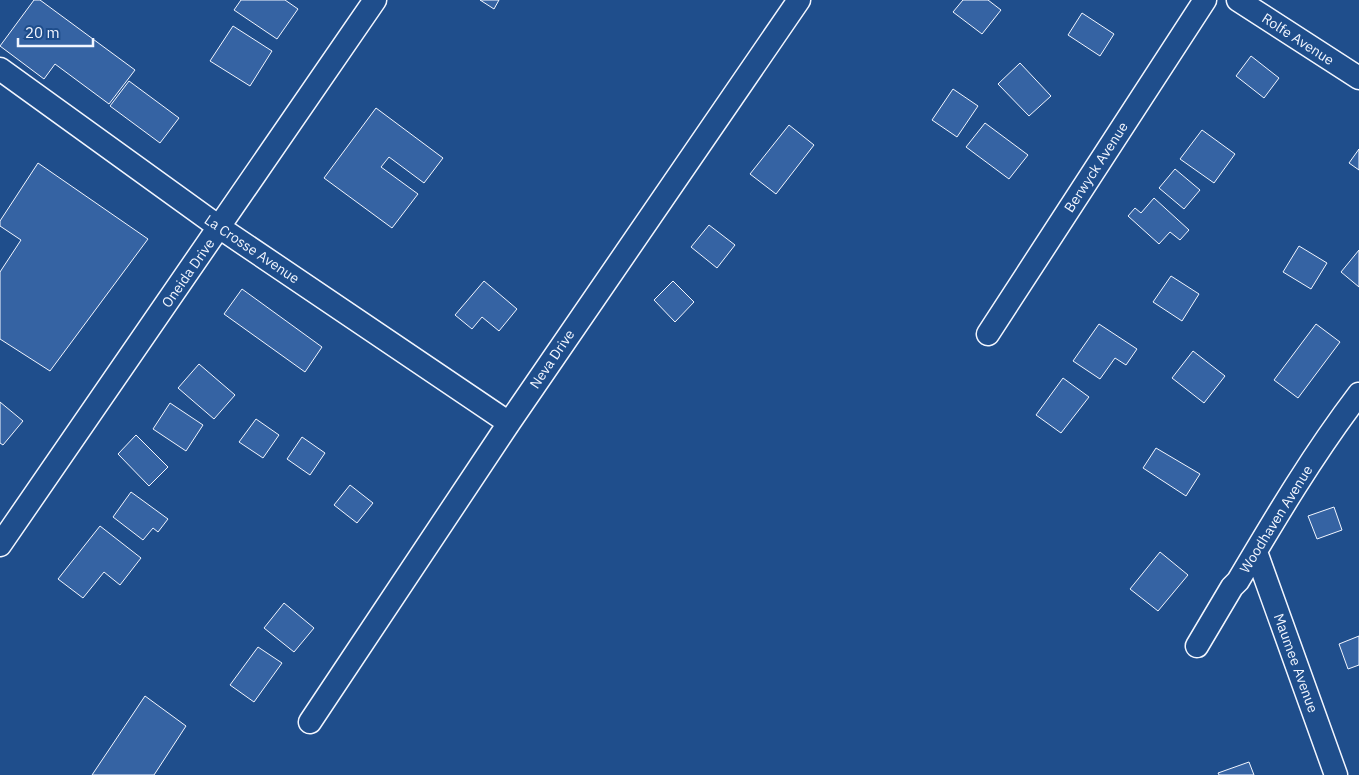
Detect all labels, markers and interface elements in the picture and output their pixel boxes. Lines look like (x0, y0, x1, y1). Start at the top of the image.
street label: Rolfe Avenue (1258, 9, 1338, 69)
scale bar (18, 15, 92, 47)
text: 20 m (25, 23, 60, 42)
street label: Berwyck Avenue (1060, 118, 1132, 216)
street label: La Crosse Avenue (201, 211, 303, 288)
street label: Oneida Drive (158, 235, 219, 311)
street label: Neva Drive (526, 326, 579, 392)
street label: Woodhaven Avenue (1236, 461, 1317, 576)
street label: Maumee Avenue (1270, 611, 1322, 715)

